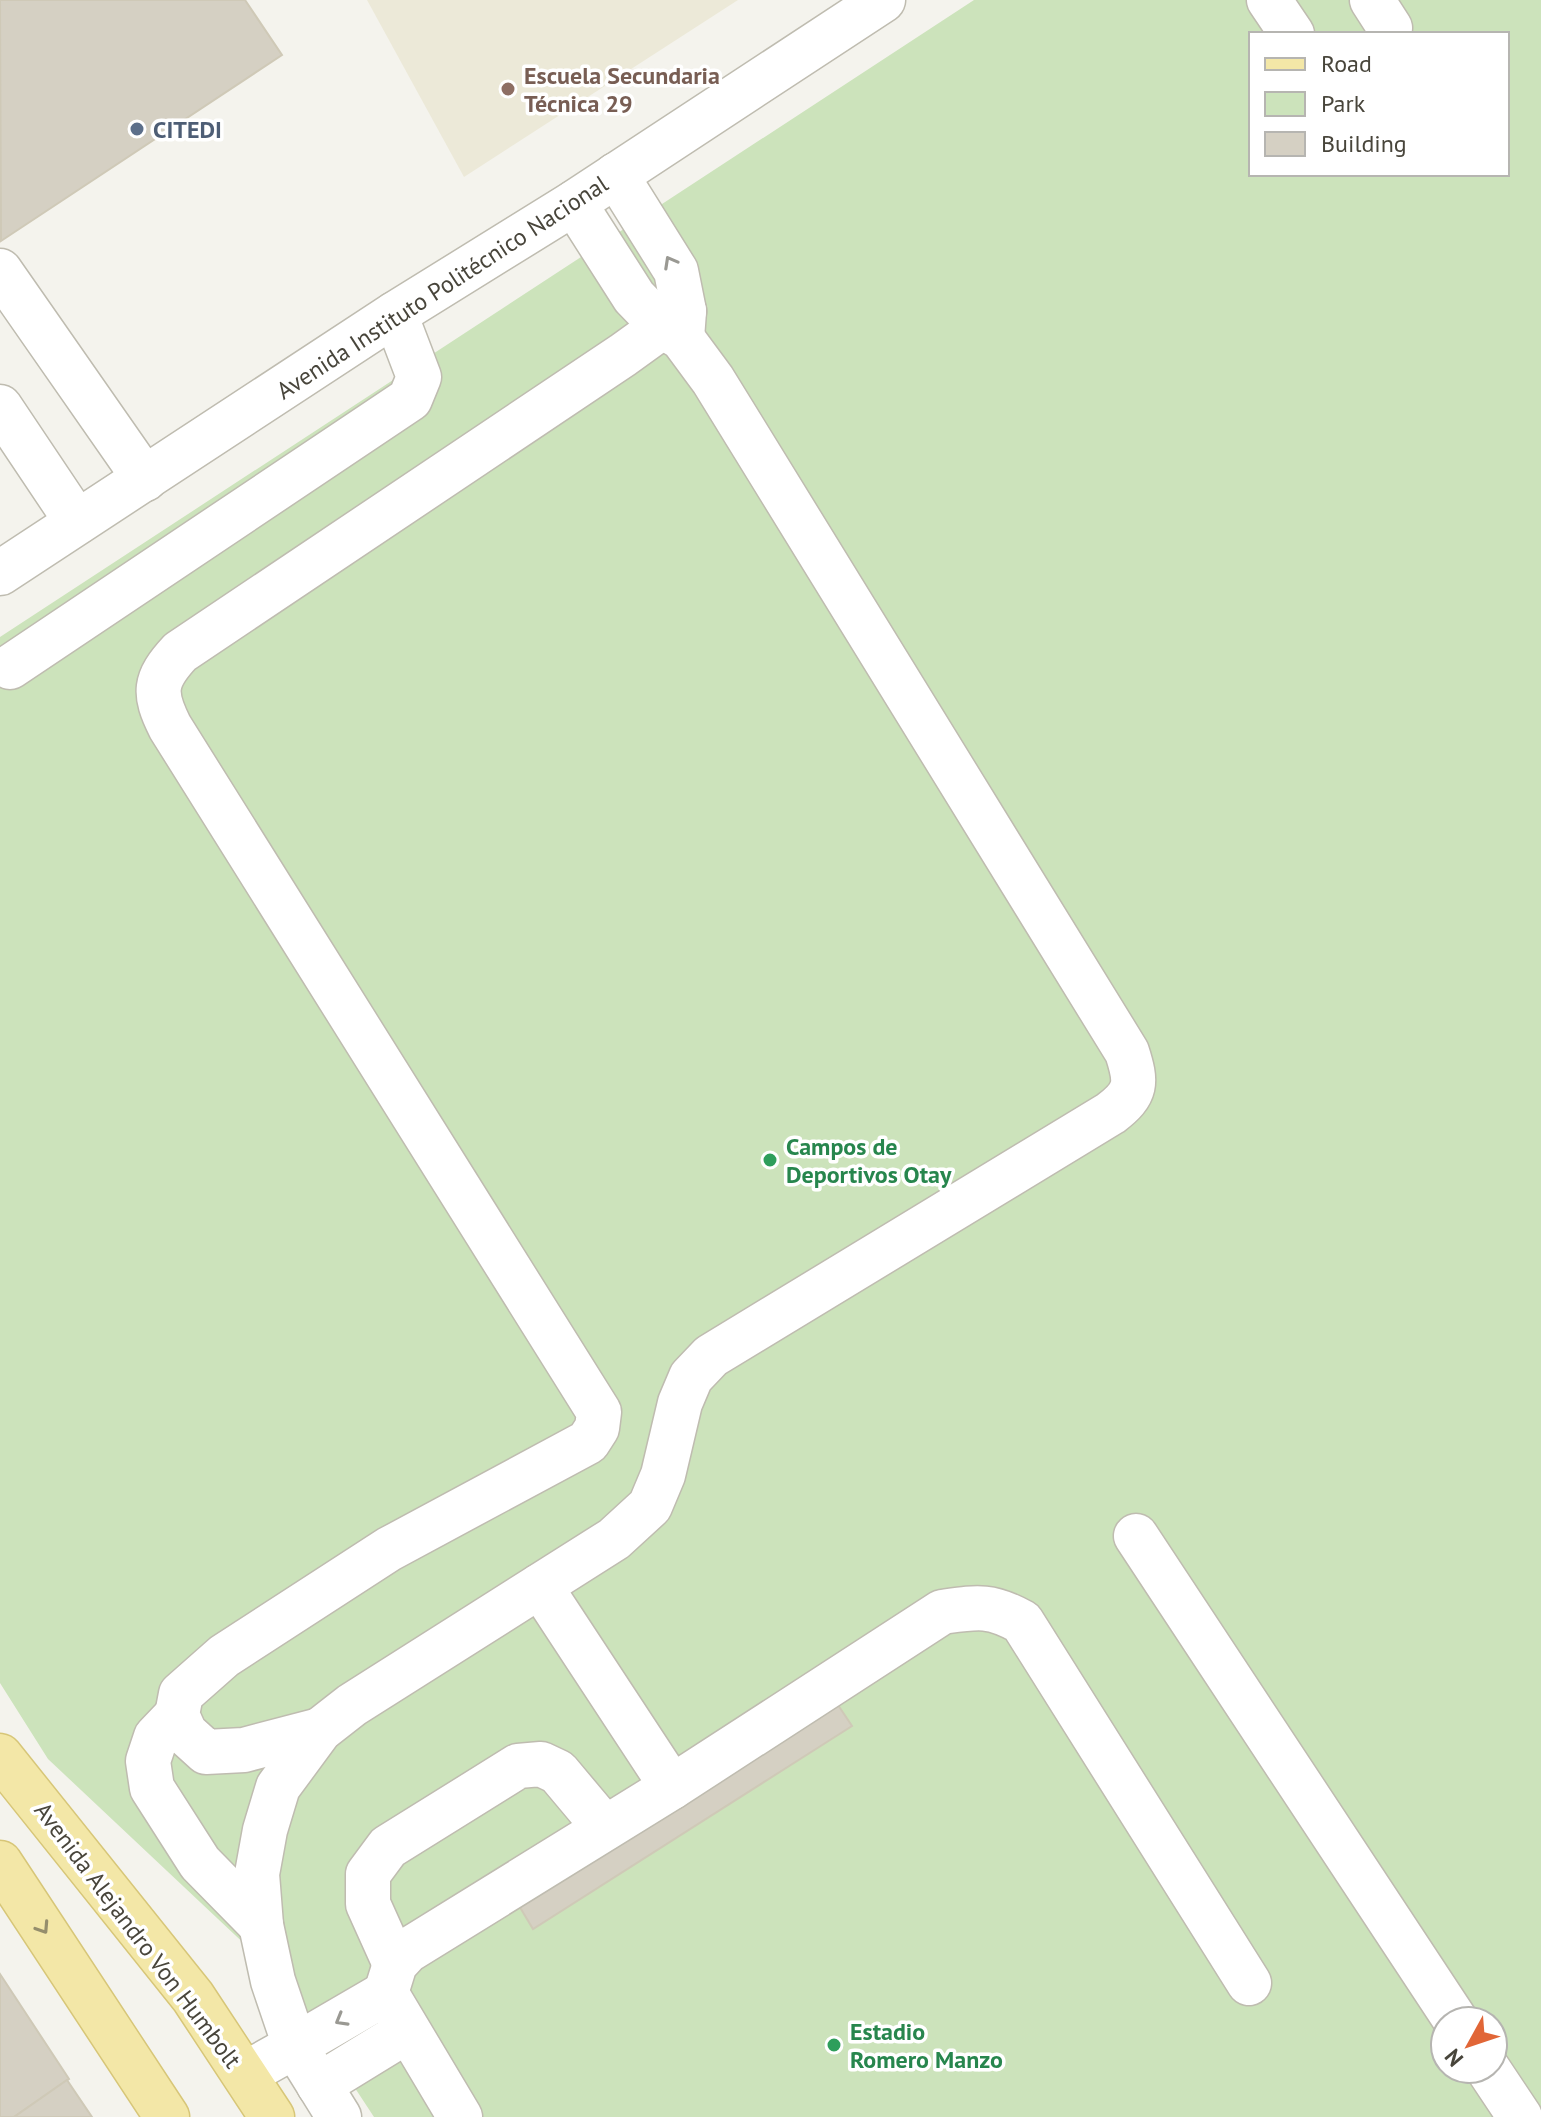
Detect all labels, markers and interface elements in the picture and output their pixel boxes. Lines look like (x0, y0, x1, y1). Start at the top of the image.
legend (1249, 32, 1509, 176)
text: Road (1321, 48, 1372, 79)
place label: Escuela Secundaria Técnica 29 (524, 60, 720, 119)
marker: Escuela Secundaria Técnica 29 (499, 80, 517, 98)
text: Park (1321, 88, 1366, 119)
place label: CITEDI (153, 114, 222, 145)
marker: CITEDI (128, 120, 146, 138)
text: Building (1321, 128, 1407, 159)
street label: Avenida Instituto Politécnico Nacional (270, 168, 614, 406)
one-way arrow (664, 256, 680, 271)
place label: Campos de Deportivos Otay (786, 1131, 952, 1190)
marker: Campos de Deportivos Otay (761, 1151, 779, 1169)
street label: Avenida Alejandro Von Humbolt (28, 1796, 248, 2074)
one-way arrow (33, 1919, 48, 1933)
north arrow (1429, 2005, 1509, 2085)
one-way arrow (335, 2010, 350, 2025)
place label: Estadio Romero Manzo (850, 2016, 1003, 2075)
marker: Estadio Romero Manzo (825, 2036, 843, 2054)
text: N (1438, 2043, 1469, 2072)

